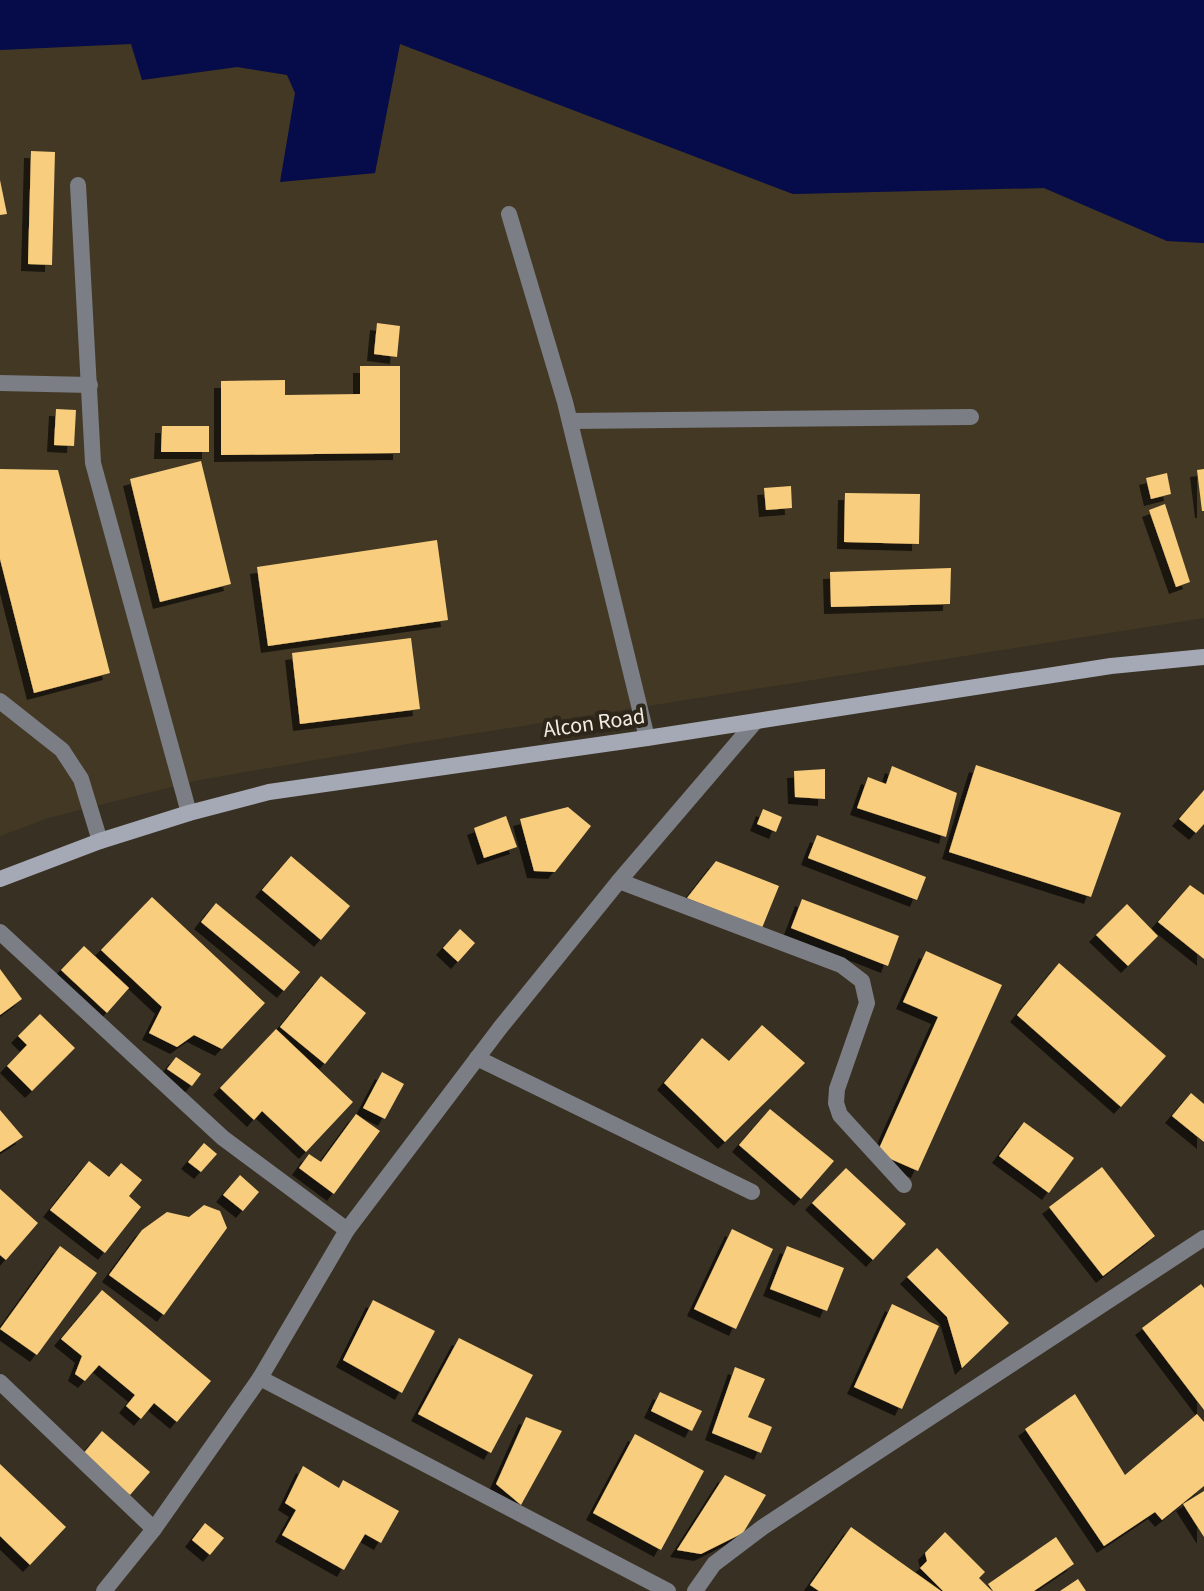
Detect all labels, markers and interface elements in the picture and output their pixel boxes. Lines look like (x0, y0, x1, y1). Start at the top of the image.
street label: Alcon Road (541, 700, 647, 746)

